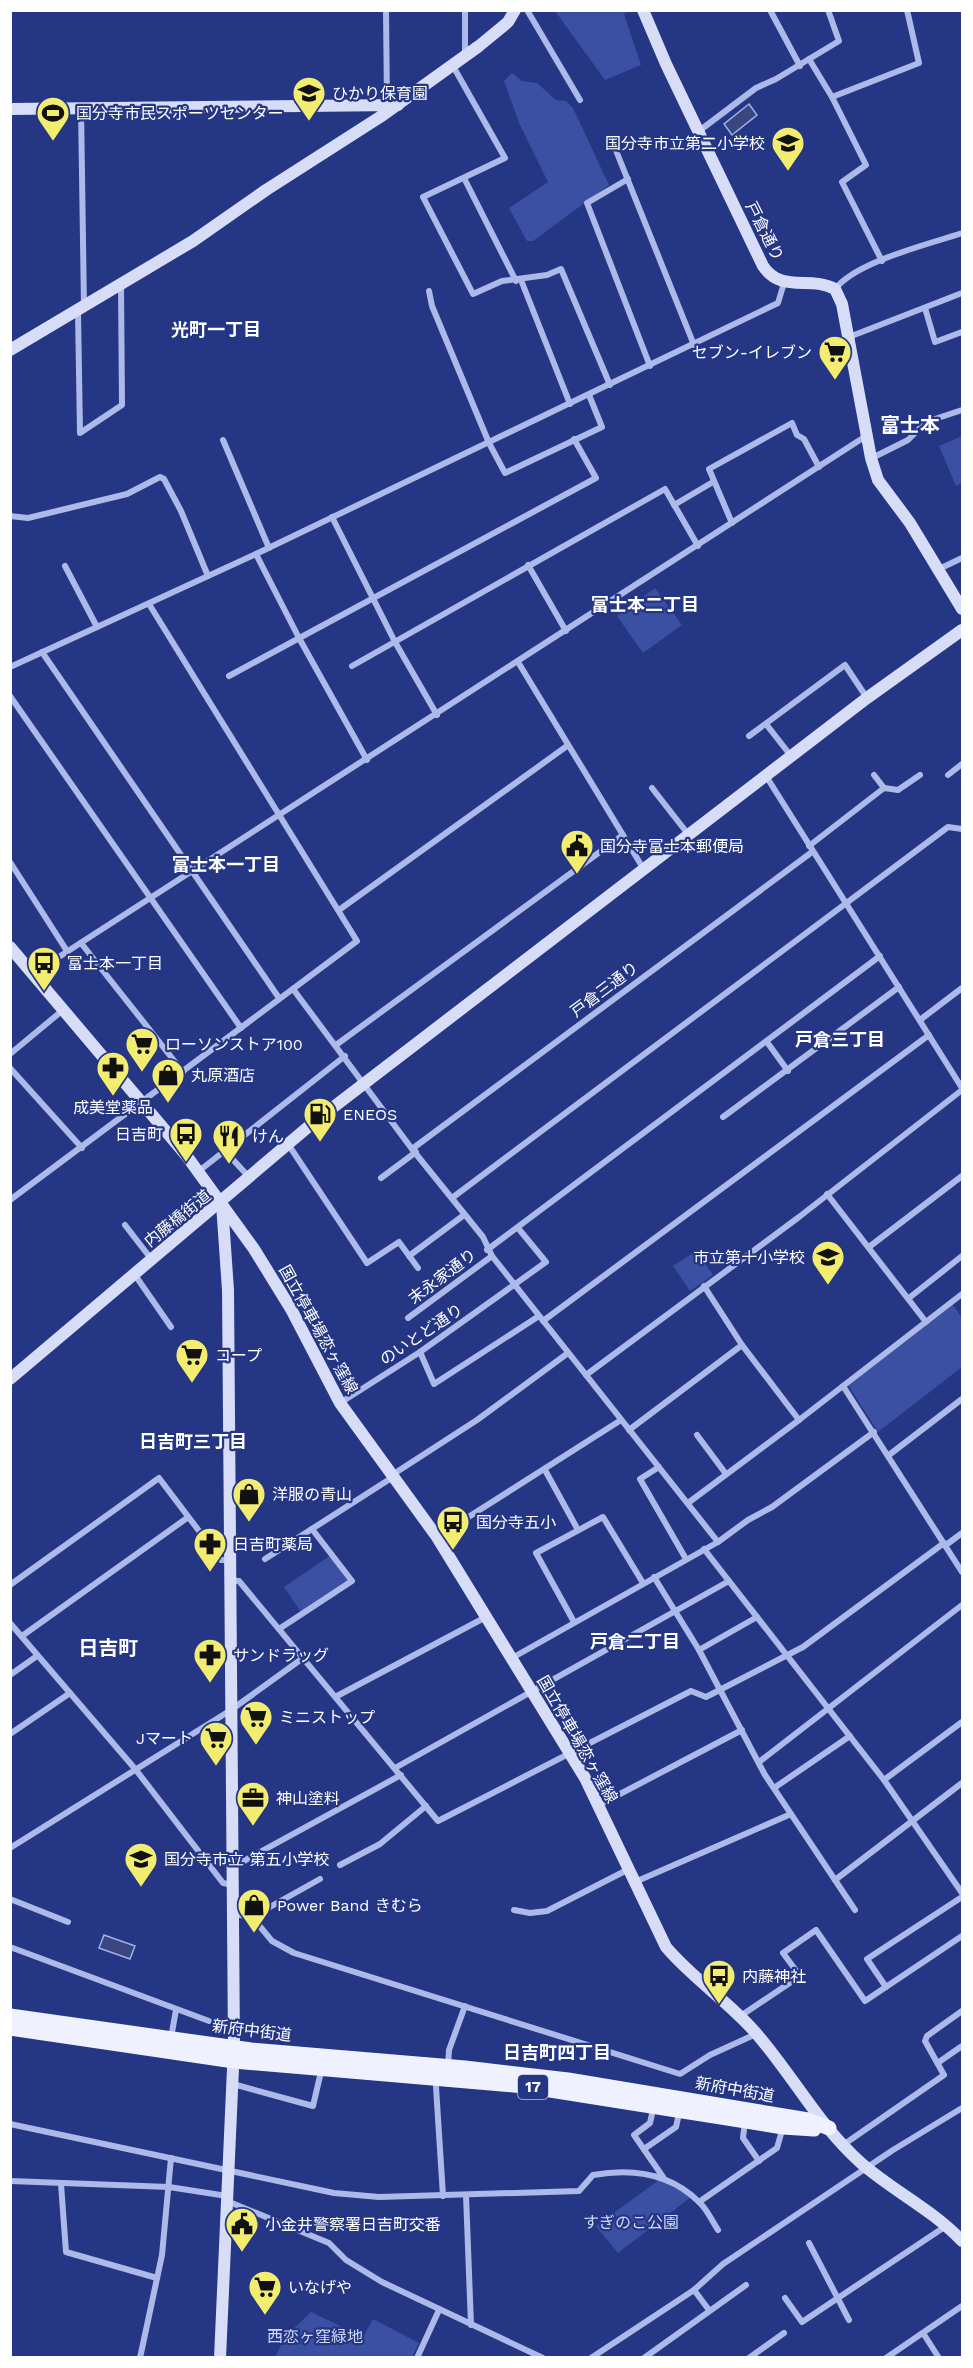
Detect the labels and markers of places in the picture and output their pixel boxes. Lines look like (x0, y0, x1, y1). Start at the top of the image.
school or university icon: ひかり保育園 (291, 75, 327, 122)
place label: ひかり保育園 (332, 84, 428, 103)
sports icon: 国分寺市民スポーツセンター (35, 95, 71, 142)
place label: 国分寺市民スポーツセンター (76, 104, 284, 123)
school or university icon: 国分寺市立第二小学校 (770, 125, 806, 172)
place label: 国分寺市立第二小学校 (605, 134, 765, 153)
supermarket icon: セブン-イレブン (817, 334, 853, 381)
place label: セブン-イレブン (692, 343, 812, 362)
public building icon: 国分寺富士本郵便局 (559, 828, 595, 875)
place label: 国分寺富士本郵便局 (600, 837, 744, 856)
bus stop icon: 富士本一丁目 (26, 945, 62, 992)
place label: 富士本一丁目 (67, 954, 163, 973)
supermarket icon: ローソンストア100 (124, 1026, 160, 1073)
place label: ローソンストア100 (165, 1035, 303, 1054)
pharmacy icon: 成美堂薬品 (95, 1050, 131, 1097)
shop icon: 丸原酒店 (150, 1057, 186, 1104)
place label: 丸原酒店 (191, 1066, 255, 1085)
fuel station icon: ENEOS (302, 1096, 338, 1143)
place label: 成美堂薬品 (73, 1098, 153, 1117)
place label: ENEOS (343, 1105, 397, 1124)
bus stop icon: 日吉町 (168, 1116, 204, 1163)
restaurant icon: けん (211, 1118, 247, 1165)
place label: 日吉町 (115, 1125, 163, 1144)
place label: けん (252, 1127, 284, 1146)
school or university icon: 市立第十小学校 (810, 1239, 846, 1286)
place label: 市立第十小学校 (693, 1248, 805, 1267)
supermarket icon: コープ (174, 1337, 210, 1384)
place label: コープ (215, 1346, 262, 1365)
shop icon: 洋服の青山 (231, 1476, 267, 1523)
place label: 洋服の青山 (272, 1485, 352, 1504)
bus stop icon: 国分寺五小 (435, 1504, 471, 1551)
place label: 国分寺五小 (476, 1513, 556, 1532)
pharmacy icon: 日吉町薬局 (192, 1526, 228, 1573)
place label: 日吉町薬局 (233, 1535, 313, 1554)
pharmacy icon: サンドラッグ (192, 1637, 228, 1684)
place label: サンドラッグ (233, 1646, 329, 1665)
supermarket icon: ミニストップ (238, 1699, 274, 1746)
place label: ミニストップ (279, 1708, 375, 1727)
supermarket icon: Jマート (198, 1720, 234, 1767)
place label: Jマート (136, 1729, 193, 1748)
office icon: 神山塗料 (235, 1780, 271, 1827)
place label: 神山塗料 (276, 1789, 340, 1808)
school or university icon: 国分寺市立 第五小学校 (123, 1841, 159, 1888)
place label: 国分寺市立 第五小学校 (164, 1850, 329, 1869)
shop icon: Power Band きむら (236, 1887, 272, 1934)
place label: Power Band きむら (277, 1896, 423, 1915)
bus stop icon: 内藤神社 (701, 1958, 737, 2005)
place label: 内藤神社 (742, 1967, 806, 1986)
public building icon: 小金井警察署日吉町交番 (224, 2206, 260, 2253)
place label: 小金井警察署日吉町交番 (265, 2215, 441, 2234)
supermarket icon: いなげや (247, 2269, 283, 2316)
place label: いなげや (288, 2278, 352, 2297)

